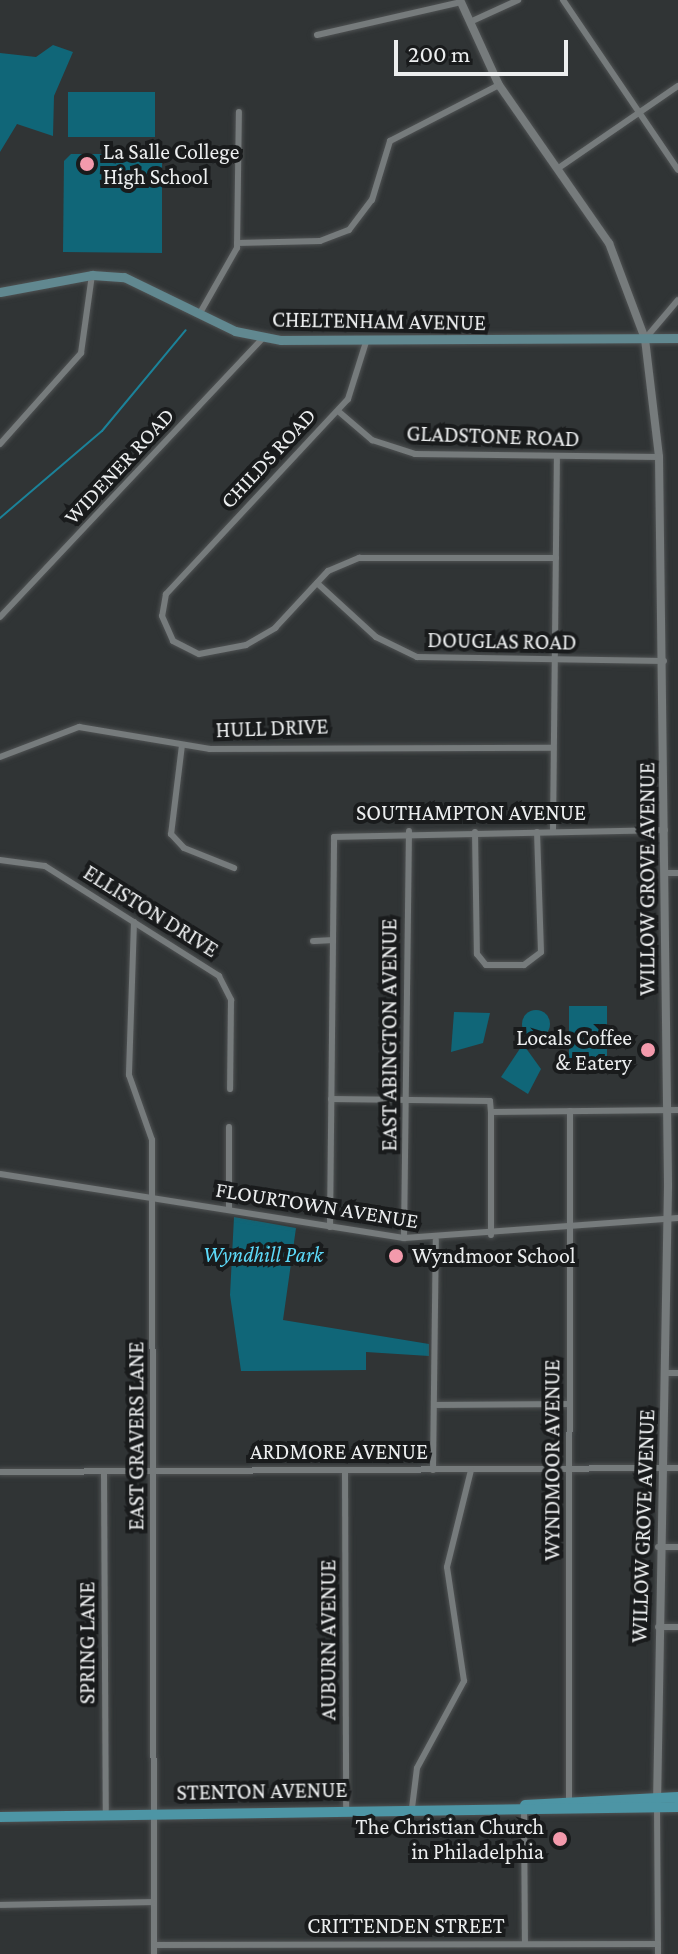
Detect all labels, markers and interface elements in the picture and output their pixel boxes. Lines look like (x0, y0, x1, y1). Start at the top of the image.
scale bar (398, 24, 572, 74)
text: 200 m (408, 40, 470, 67)
place label: La Salle College High School (103, 138, 239, 190)
marker: La Salle College High School (78, 155, 96, 173)
street label: CHELTENHAM AVENUE (272, 306, 486, 336)
street label: WIDENER ROAD (58, 402, 180, 530)
street label: CHILDS ROAD (215, 402, 321, 514)
street label: GLADSTONE ROAD (406, 420, 580, 452)
street label: DOUGLAS ROAD (427, 627, 577, 655)
street label: HULL DRIVE (215, 713, 329, 743)
street label: WILLOW GROVE AVENUE (634, 762, 660, 996)
street label: SOUTHAMPTON AVENUE (356, 800, 586, 826)
street label: ELLISTON DRIVE (79, 859, 223, 963)
street label: EAST ABINGTON AVENUE (376, 919, 402, 1151)
place label: Locals Coffee & Eatery (516, 1024, 632, 1076)
marker: Locals Coffee & Eatery (639, 1041, 657, 1059)
street label: FLOURTOWN AVENUE (214, 1176, 420, 1234)
park label: Wyndhill Park (203, 1242, 323, 1268)
place label: Wyndmoor School (412, 1243, 576, 1269)
marker: Wyndmoor School (387, 1247, 405, 1265)
street label: EAST GRAVERS LANE (123, 1342, 149, 1530)
street label: WYNDMOOR AVENUE (539, 1359, 565, 1561)
street label: WILLOW GROVE AVENUE (626, 1409, 660, 1643)
street label: ARDMORE AVENUE (250, 1439, 428, 1465)
street label: AUBURN AVENUE (315, 1560, 341, 1720)
street label: SPRING LANE (74, 1582, 100, 1704)
street label: STENTON AVENUE (176, 1776, 348, 1806)
place label: The Christian Church in Philadelphia (356, 1813, 544, 1864)
marker: The Christian Church in Philadelphia (551, 1830, 569, 1848)
street label: CRITTENDEN STREET (307, 1913, 505, 1939)

